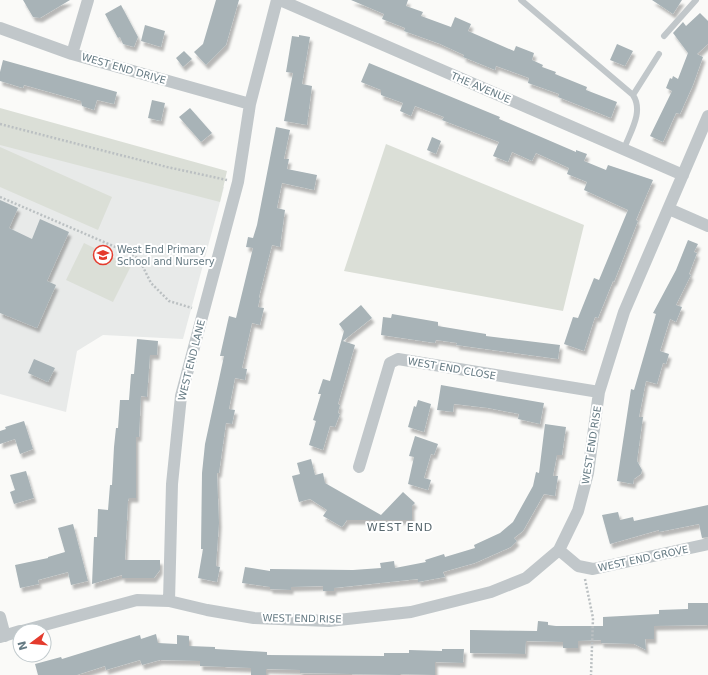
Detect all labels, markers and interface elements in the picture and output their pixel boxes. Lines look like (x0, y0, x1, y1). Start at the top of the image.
street label: WEST END DRIVE (80, 51, 167, 86)
street label: THE AVENUE (448, 70, 512, 105)
school or university icon: West End Primary School and Nursery (92, 244, 114, 266)
place label: West End Primary School and Nursery (117, 244, 215, 267)
street label: WEST END LANE (176, 319, 207, 402)
street label: WEST END CLOSE (407, 355, 497, 382)
street label: WEST END RISE (580, 405, 603, 485)
district label: WEST END (367, 521, 433, 534)
street label: WEST END GROVE (597, 544, 689, 573)
street label: WEST END RISE (262, 612, 342, 625)
north arrow (12, 623, 52, 663)
text: N (15, 639, 30, 652)

